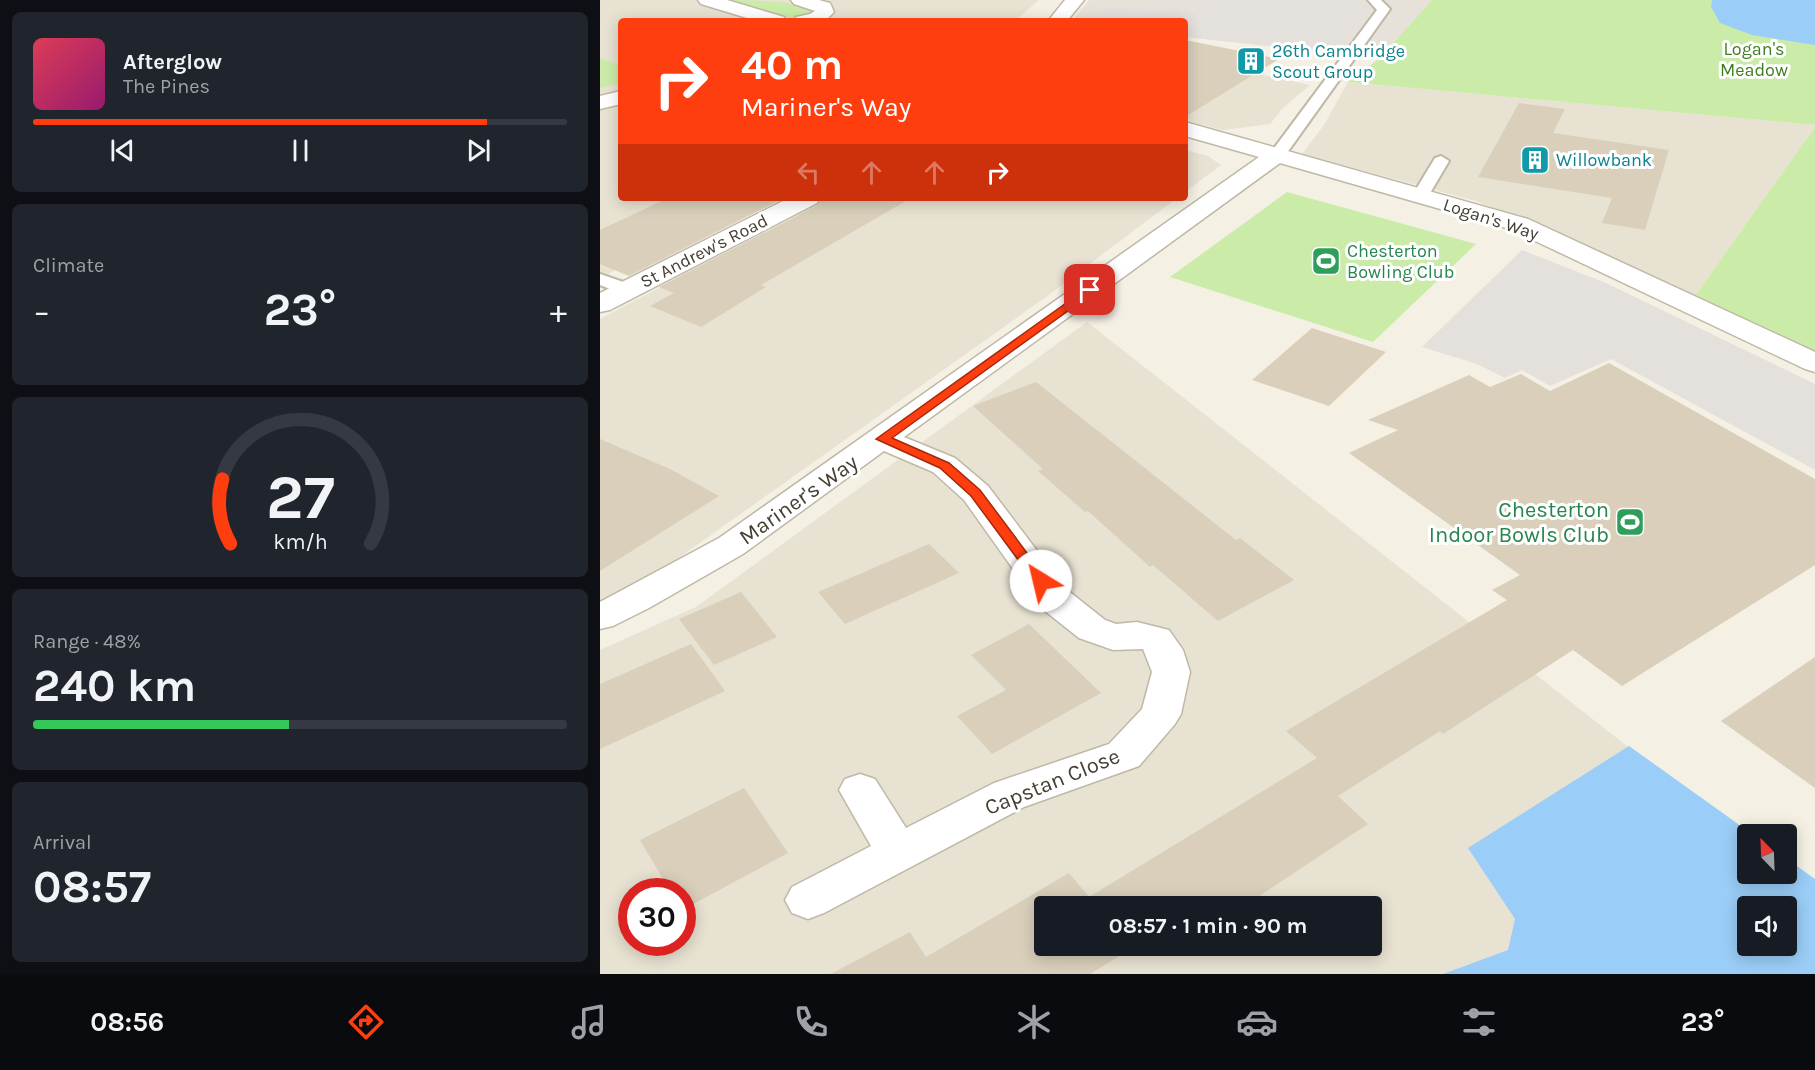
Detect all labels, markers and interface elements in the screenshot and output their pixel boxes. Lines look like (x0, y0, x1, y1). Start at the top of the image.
park label: Logan's Meadow (1720, 38, 1788, 81)
text: 40 m (741, 40, 843, 90)
place label: 26th Cambridge Scout Group (1272, 40, 1405, 83)
icon: right (642, 42, 720, 120)
building icon: 26th Cambridge Scout Group (1235, 45, 1267, 77)
text: Afterglow (123, 49, 222, 75)
text: The Pines (123, 75, 210, 98)
text: Mariner's Way (741, 91, 911, 123)
icon: previous (106, 134, 139, 167)
icon: pause (284, 134, 317, 167)
icon: next (462, 134, 495, 167)
building icon: Willowbank (1519, 144, 1551, 176)
place label: Willowbank (1556, 149, 1652, 171)
icon: left (792, 156, 825, 189)
icon: ahead (855, 156, 888, 189)
icon: ahead (918, 156, 951, 189)
icon: right (981, 156, 1014, 189)
street label: Logan's Way (1440, 193, 1542, 245)
street label: St Andrew's Road (637, 209, 771, 293)
place label: Chesterton Bowling Club (1347, 240, 1454, 283)
sports icon: Chesterton Bowling Club (1310, 245, 1342, 277)
text: Climate (33, 254, 104, 277)
pin (1064, 264, 1115, 315)
icon: arrive (1073, 273, 1106, 306)
text: 23° (264, 284, 336, 336)
text: − (33, 292, 50, 330)
text: + (550, 292, 567, 330)
street label: Mariner's Way (734, 449, 863, 550)
text: 27 (266, 461, 334, 534)
place label: Chesterton Indoor Bowls Club (1429, 497, 1609, 548)
sports icon: Chesterton Indoor Bowls Club (1614, 506, 1646, 538)
text: km/h (273, 529, 327, 554)
position arrow (1009, 549, 1073, 613)
text: Range · 48% (33, 630, 141, 653)
text: 240 km (33, 660, 196, 712)
street label: Capstan Close (981, 743, 1124, 821)
north arrow (1737, 824, 1797, 884)
map controls (1737, 824, 1797, 956)
text: Arrival (33, 831, 92, 854)
text: 08:57 (33, 861, 151, 913)
speed limit sign: 30 (618, 878, 696, 956)
button: sound (1737, 896, 1797, 956)
text: 08:57 · 1 min · 90 m (1109, 913, 1307, 939)
icon: directions (345, 1001, 387, 1043)
icon: music (568, 1001, 610, 1043)
icon: phone (790, 1001, 832, 1043)
icon: climate (1013, 1001, 1055, 1043)
icon: car (1236, 1001, 1278, 1043)
icon: filters (1458, 1001, 1500, 1043)
text: 08:56 (90, 1006, 164, 1038)
text: 23° (1681, 1006, 1725, 1038)

